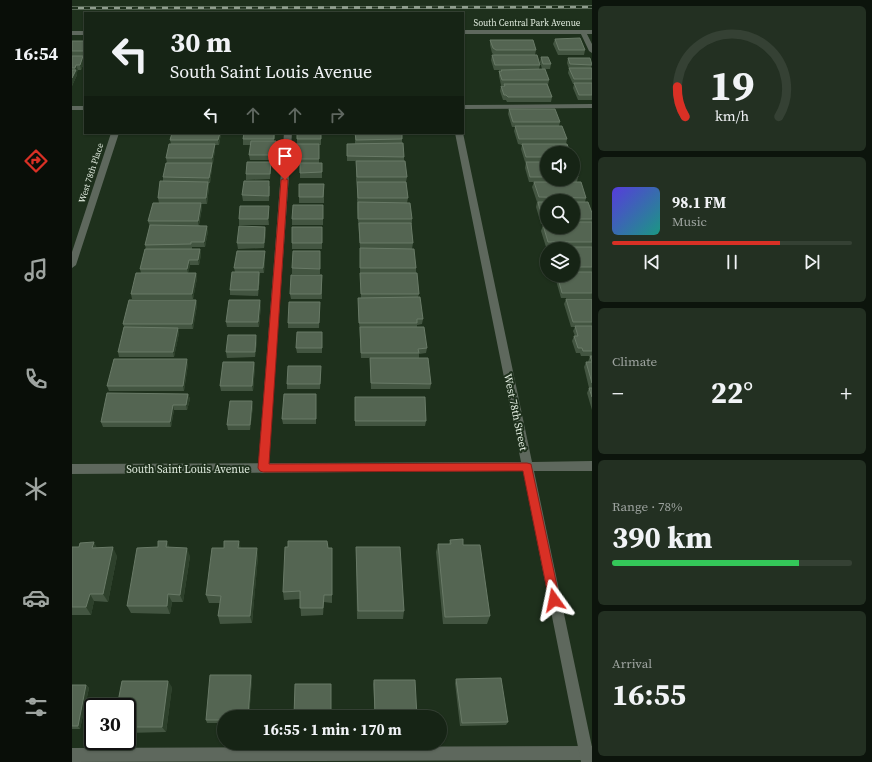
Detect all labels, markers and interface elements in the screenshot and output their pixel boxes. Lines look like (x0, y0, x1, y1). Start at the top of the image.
street label: South Central Park Avenue (474, 17, 581, 29)
text: 30 m (170, 23, 232, 61)
icon: left (104, 28, 156, 80)
text: 16:54 (14, 41, 58, 66)
text: 19 (709, 56, 755, 113)
text: South Saint Louis Avenue (170, 59, 372, 84)
icon: left (200, 104, 222, 126)
icon: ahead (242, 104, 264, 126)
icon: ahead (284, 104, 306, 126)
icon: right (326, 104, 348, 126)
text: km/h (715, 105, 749, 125)
pin (268, 139, 302, 180)
street label: West 78th Place (76, 141, 106, 205)
icon: arrive (274, 145, 296, 167)
map controls (540, 146, 580, 282)
button: sound (540, 146, 580, 186)
icon: directions (22, 147, 50, 175)
text: 98.1 FM (672, 192, 726, 213)
button: search (540, 194, 580, 234)
text: Music (672, 213, 707, 230)
button: layers (540, 242, 580, 282)
icon: previous (641, 251, 663, 273)
icon: pause (721, 251, 743, 273)
icon: next (801, 251, 823, 273)
icon: music (22, 256, 50, 284)
text: Climate (612, 353, 657, 370)
icon: phone (22, 365, 50, 393)
street label: West 78th Street (500, 372, 531, 452)
text: 22° (711, 372, 753, 413)
text: − (612, 378, 624, 408)
text: + (840, 378, 852, 408)
street label: South Saint Louis Avenue (126, 462, 250, 477)
icon: climate (22, 475, 50, 503)
text: Range · 78% (612, 498, 683, 515)
text: 390 km (612, 517, 712, 558)
position arrow (533, 579, 575, 621)
icon: car (22, 584, 50, 612)
text: Arrival (612, 655, 652, 672)
text: 16:55 (612, 674, 686, 715)
icon: filters (22, 693, 50, 721)
speed limit sign: 30 (84, 698, 136, 750)
text: 16:55 · 1 min · 170 m (263, 719, 402, 740)

